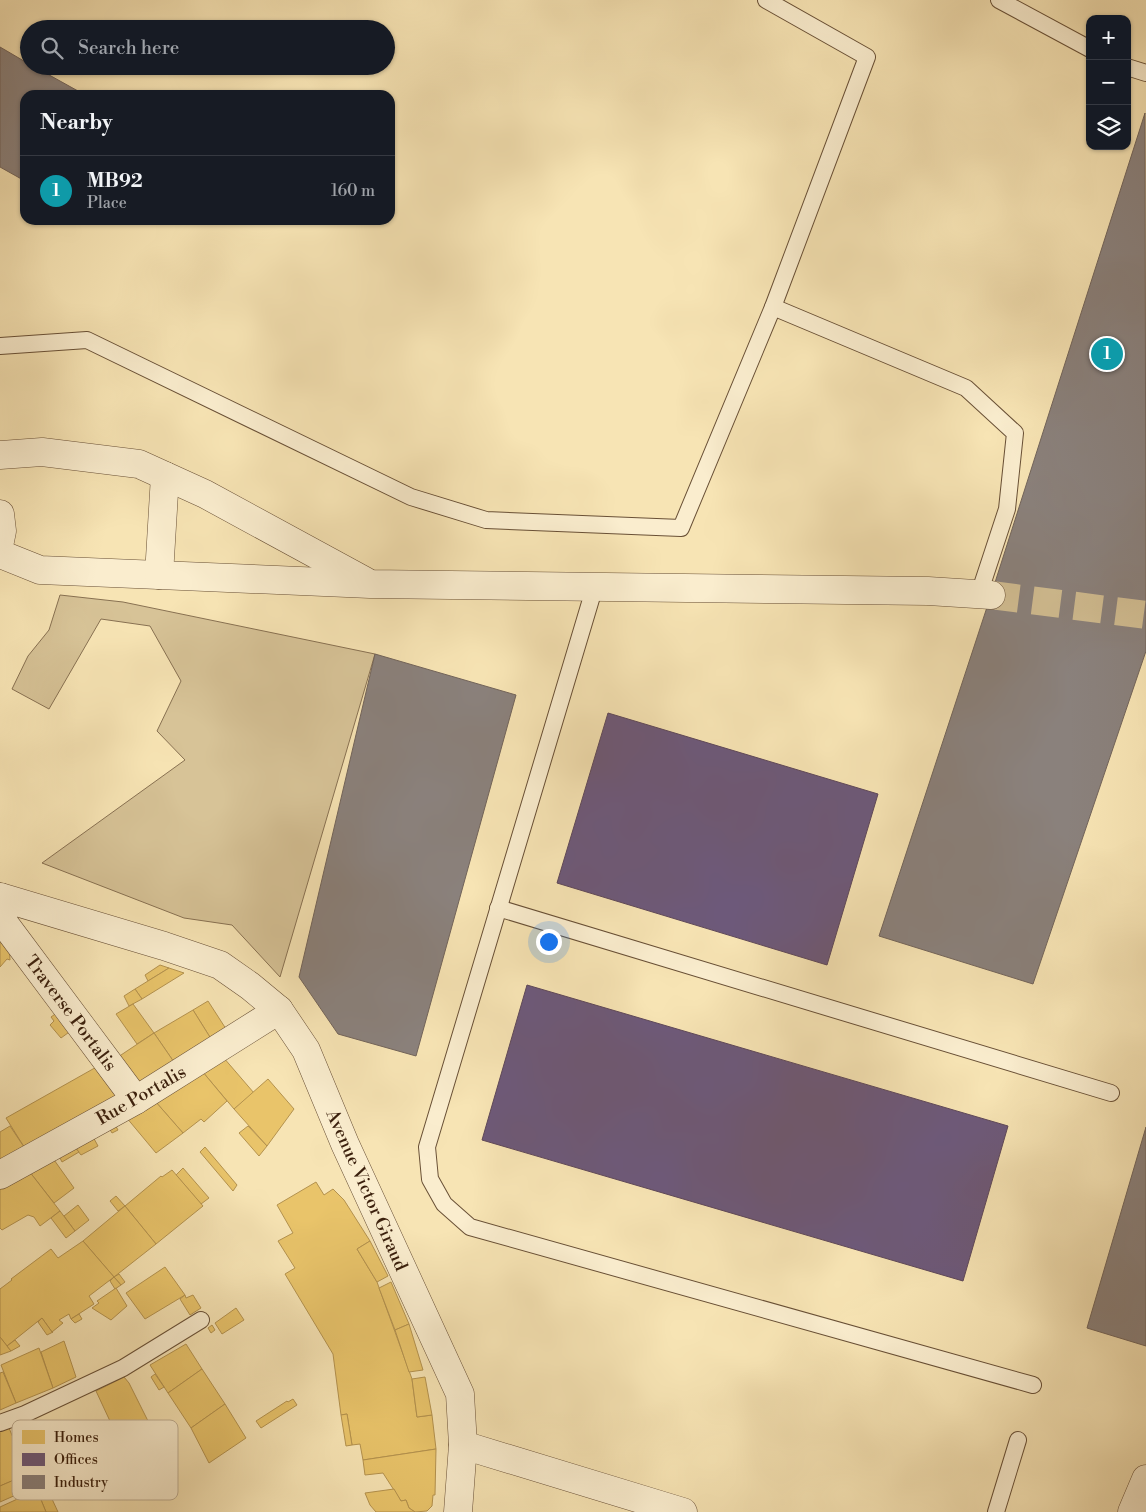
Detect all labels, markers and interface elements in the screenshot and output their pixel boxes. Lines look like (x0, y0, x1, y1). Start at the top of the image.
map controls (1086, 15, 1131, 150)
button: + (1086, 15, 1131, 60)
search box (20, 20, 395, 75)
icon: search (38, 34, 66, 62)
text: Search here (78, 36, 179, 60)
button: − (1086, 60, 1131, 105)
button: layers (1086, 105, 1131, 150)
text: Nearby (40, 110, 113, 136)
text: MB92 (87, 169, 143, 193)
text: 1 (52, 181, 60, 201)
text: 160 m (331, 181, 375, 201)
text: Place (87, 193, 127, 213)
pin: 1 (1091, 335, 1123, 373)
your location (536, 929, 562, 955)
street label: Traverse Portalis (20, 951, 122, 1076)
street label: Rue Portalis (92, 1060, 190, 1130)
street label: Avenue Victor Giraud (320, 1105, 413, 1275)
legend (12, 1420, 178, 1500)
text: Homes (54, 1429, 99, 1447)
text: Offices (54, 1451, 98, 1469)
text: Industry (54, 1474, 108, 1492)

